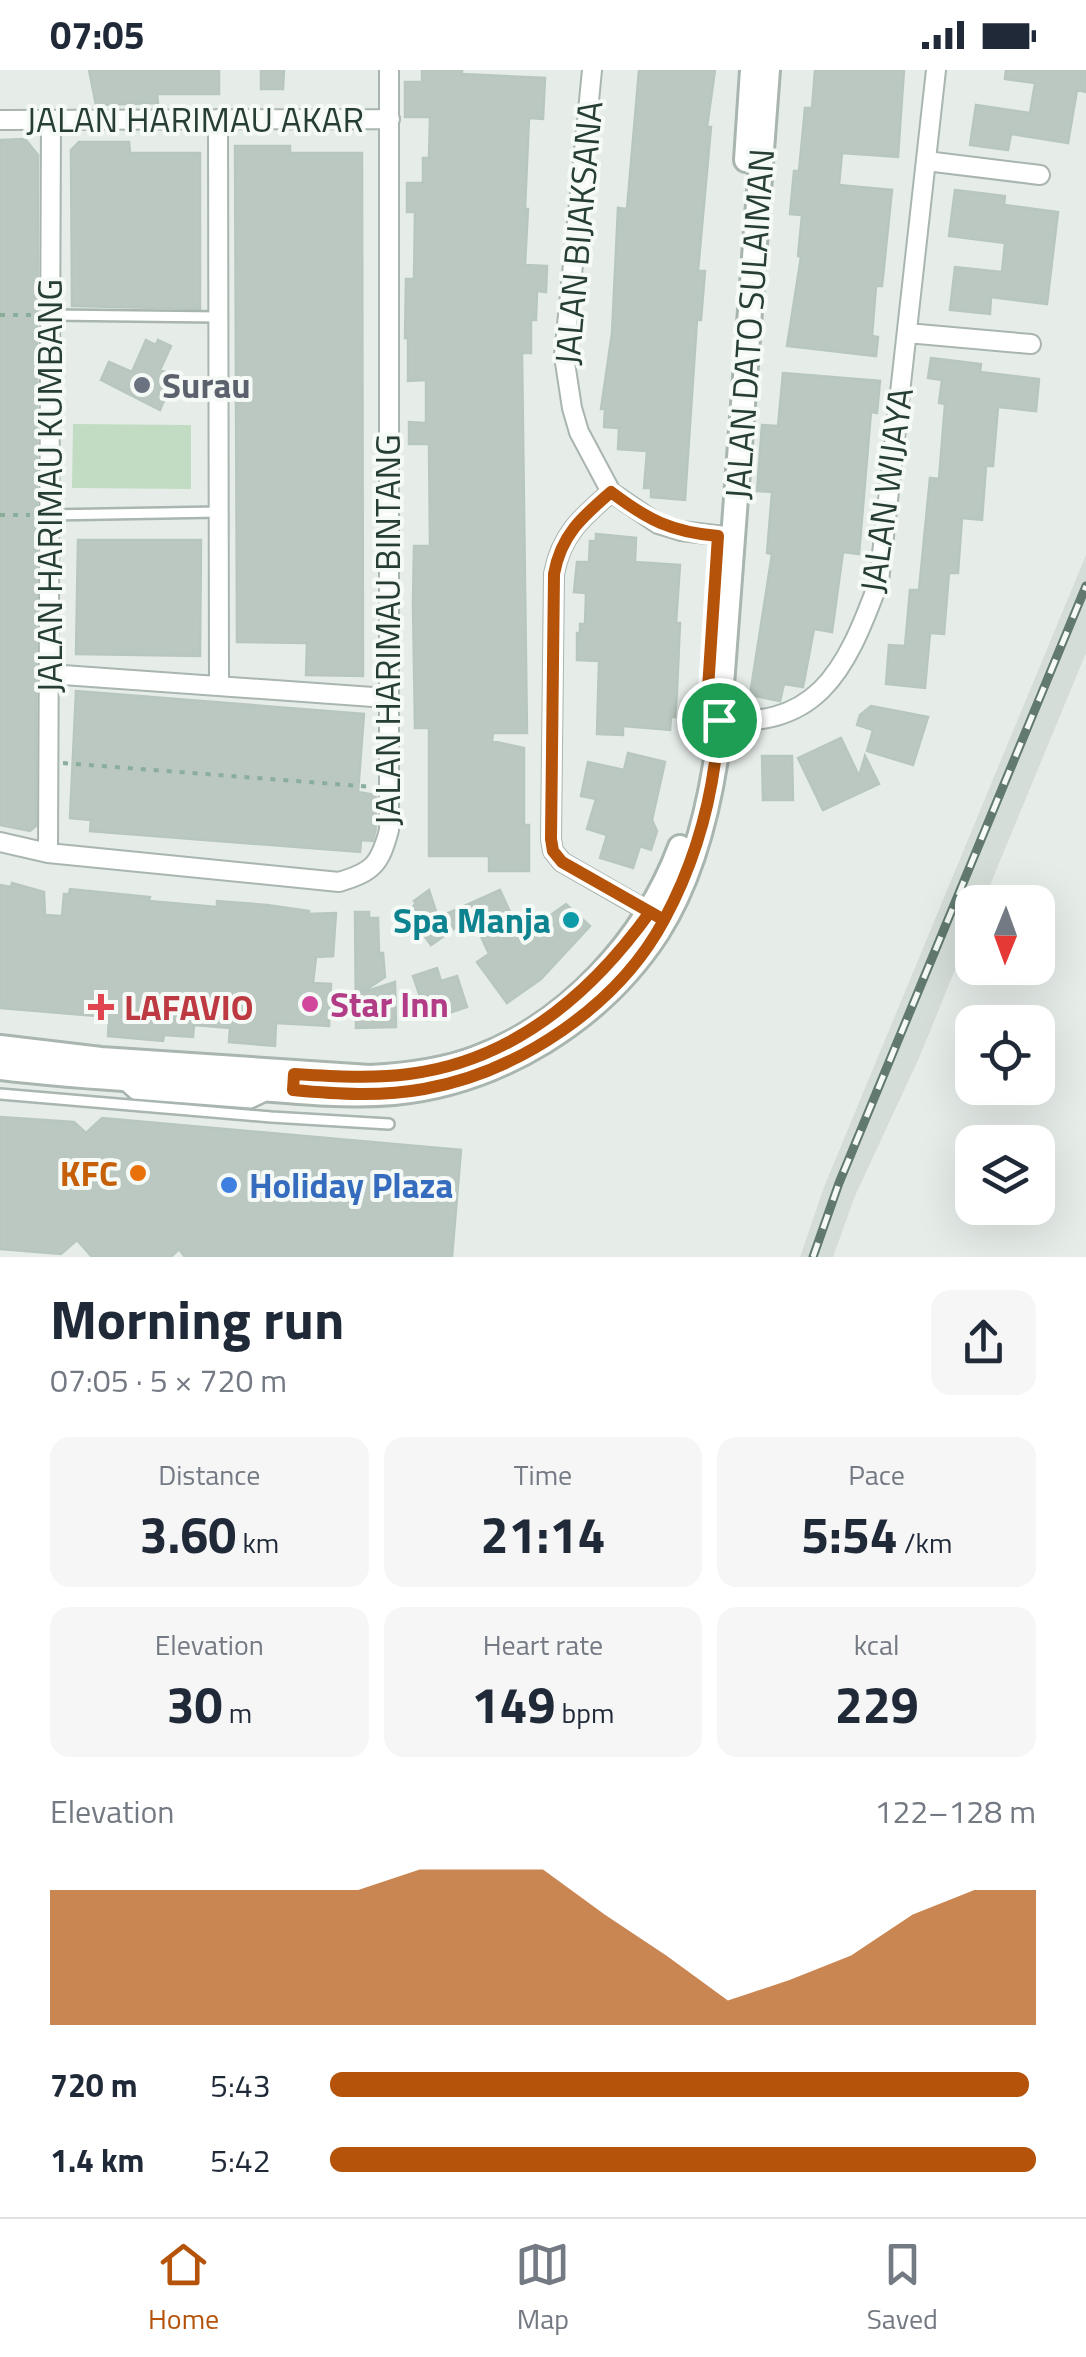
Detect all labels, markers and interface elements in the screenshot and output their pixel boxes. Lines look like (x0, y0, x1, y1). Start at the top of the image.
text: 07:05 (50, 6, 145, 64)
street label: JALAN HARIMAU AKAR (26, 92, 364, 146)
street label: JALAN BIJAKSANA (540, 99, 616, 367)
street label: JALAN DATO SULAIMAN (710, 147, 788, 501)
street label: JALAN HARIMAU KUMBANG (22, 279, 76, 693)
place label: Surau (162, 358, 251, 412)
marker: Surau (131, 374, 153, 396)
street label: JALAN WIJAYA (845, 384, 927, 596)
street label: JALAN HARIMAU BINTANG (360, 434, 414, 826)
pin (677, 678, 762, 763)
icon: arrive (692, 693, 747, 748)
north arrow (955, 885, 1055, 985)
map controls (955, 885, 1055, 1225)
place label: Spa Manja (393, 893, 551, 947)
marker: Spa Manja (560, 909, 582, 931)
place label: Star Inn (330, 977, 449, 1031)
place label: LAFAVIO (124, 980, 254, 1034)
marker: Star Inn (299, 993, 321, 1015)
marker: LAFAVIO (88, 994, 114, 1020)
button: locate (955, 1005, 1055, 1105)
button: layers (955, 1125, 1055, 1225)
place label: KFC (60, 1146, 118, 1200)
place label: Holiday Plaza (249, 1158, 453, 1212)
marker: KFC (127, 1162, 149, 1184)
marker: Holiday Plaza (218, 1174, 240, 1196)
text: Morning run (50, 1277, 344, 1360)
button: share (931, 1290, 1036, 1395)
text: 07:05 · 5 × 720 m (50, 1356, 287, 1404)
text: Distance (158, 1453, 260, 1496)
text: Time (514, 1453, 572, 1496)
text: Pace (848, 1453, 905, 1496)
text: 3.60 (139, 1496, 236, 1572)
text: 21:14 (481, 1496, 605, 1572)
text: 5:54 (801, 1496, 898, 1572)
text: km (236, 1521, 279, 1564)
text: /km (898, 1521, 952, 1564)
text: Elevation (155, 1623, 264, 1666)
text: Heart rate (483, 1623, 603, 1666)
text: kcal (854, 1623, 900, 1666)
text: 30 (167, 1666, 223, 1742)
text: 149 (471, 1666, 555, 1742)
text: 229 (835, 1666, 919, 1742)
text: m (223, 1691, 252, 1734)
text: bpm (555, 1691, 615, 1734)
text: Elevation (50, 1787, 174, 1835)
text: 122–128 m (874, 1787, 1036, 1835)
text: 720 m (50, 2061, 138, 2109)
text: 5:43 (210, 2061, 271, 2109)
text: 1.4 km (50, 2136, 144, 2184)
text: 5:42 (210, 2136, 271, 2184)
tab: Home (148, 2237, 219, 2340)
tab: Map (515, 2237, 570, 2340)
tab: Saved (867, 2237, 938, 2340)

